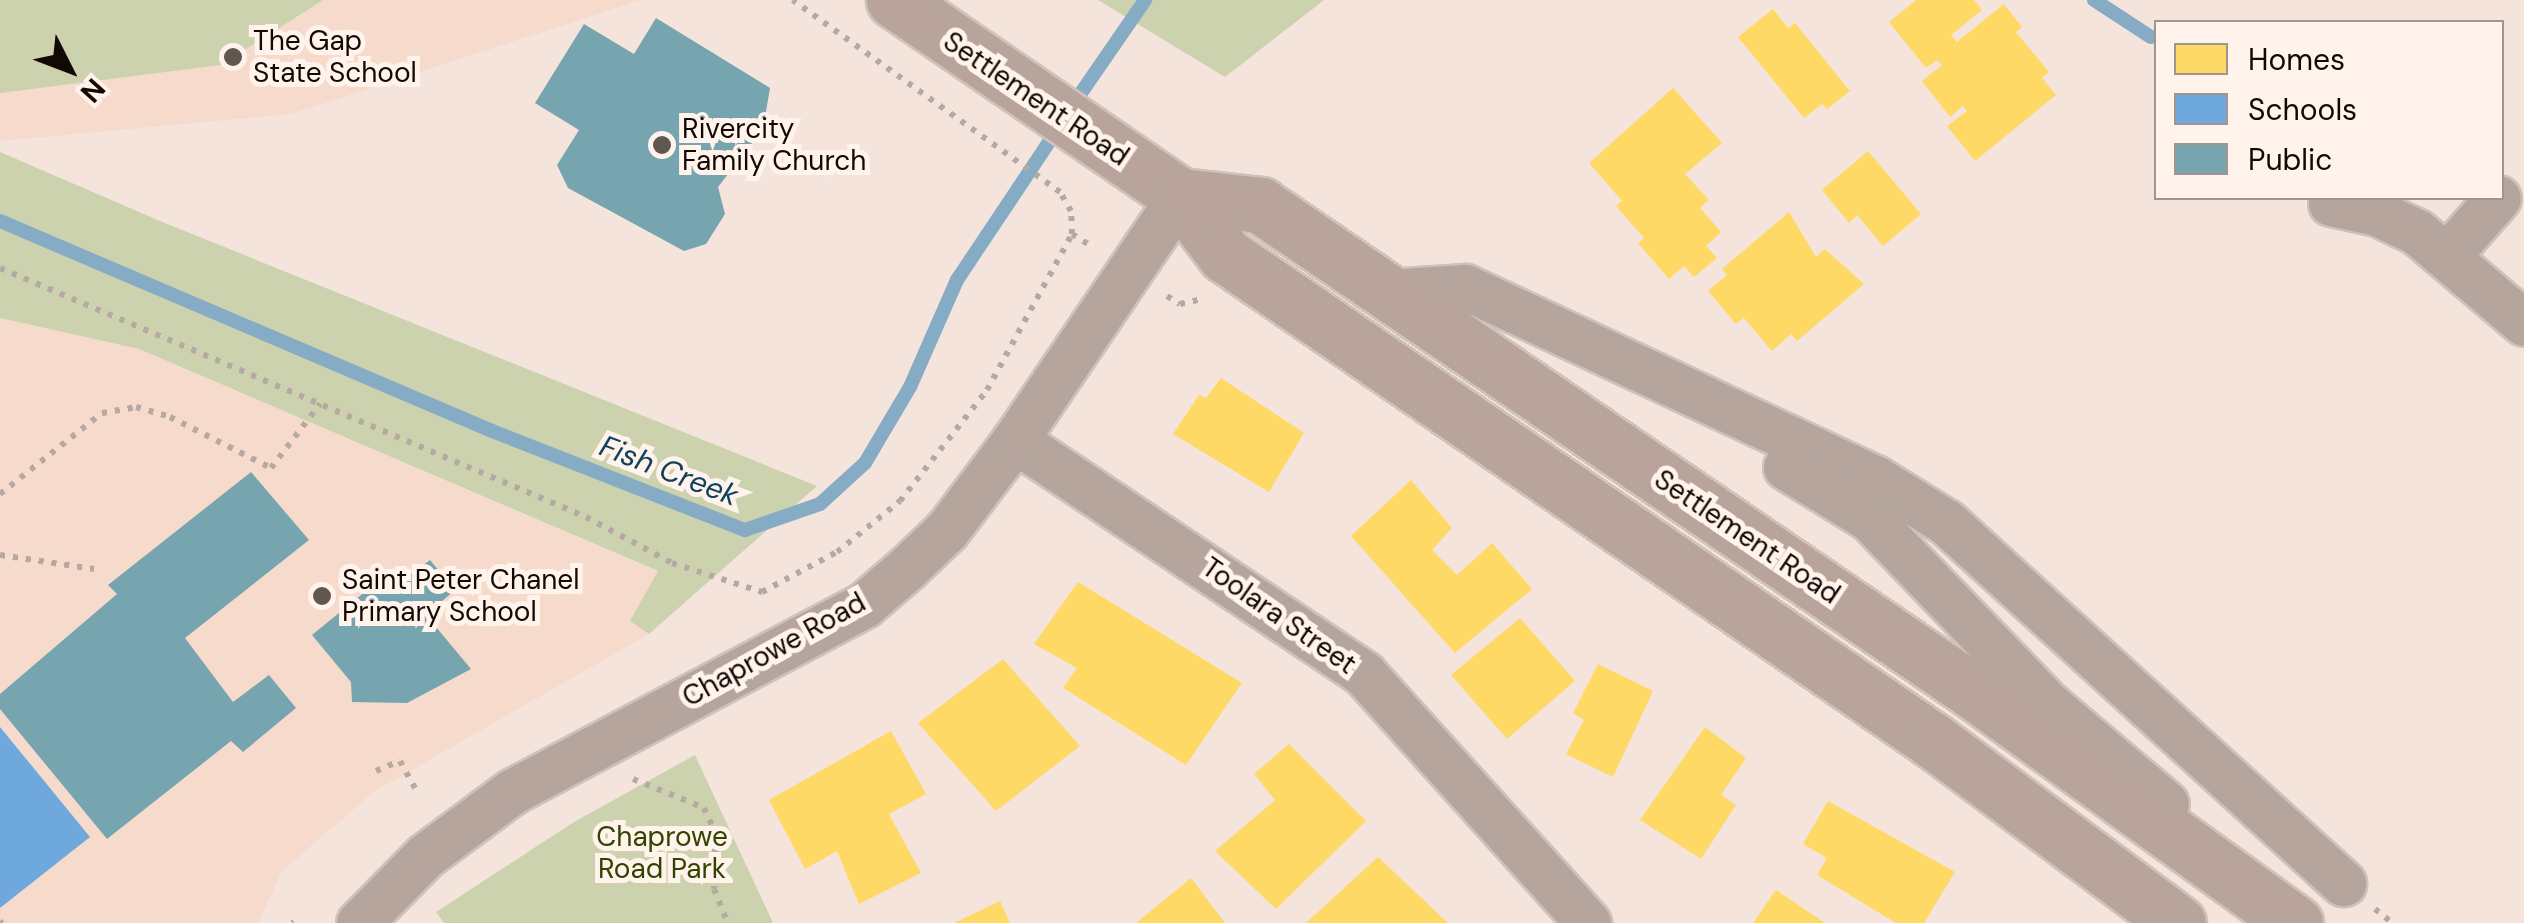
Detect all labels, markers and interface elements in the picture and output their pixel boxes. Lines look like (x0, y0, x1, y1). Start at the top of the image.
north arrow (20, 20, 120, 120)
legend (2154, 20, 2504, 200)
place label: The Gap State School (253, 24, 417, 90)
street label: Settlement Road (937, 25, 1135, 173)
text: Homes (2248, 40, 2345, 79)
marker: The Gap State School (222, 46, 244, 68)
text: N (72, 70, 113, 110)
text: Schools (2248, 90, 2357, 129)
place label: Rivercity Family Church (682, 112, 866, 178)
marker: Rivercity Family Church (651, 134, 673, 156)
text: Public (2248, 140, 2332, 179)
water label: Fish Creek (594, 428, 744, 514)
street label: Settlement Road (1648, 463, 1846, 611)
street label: Toolara Street (1196, 551, 1362, 681)
place label: Saint Peter Chanel Primary School (342, 563, 579, 629)
marker: Saint Peter Chanel Primary School (311, 585, 333, 607)
street label: Chaprowe Road (677, 586, 871, 714)
park label: Chaprowe Road Park (596, 820, 728, 886)

